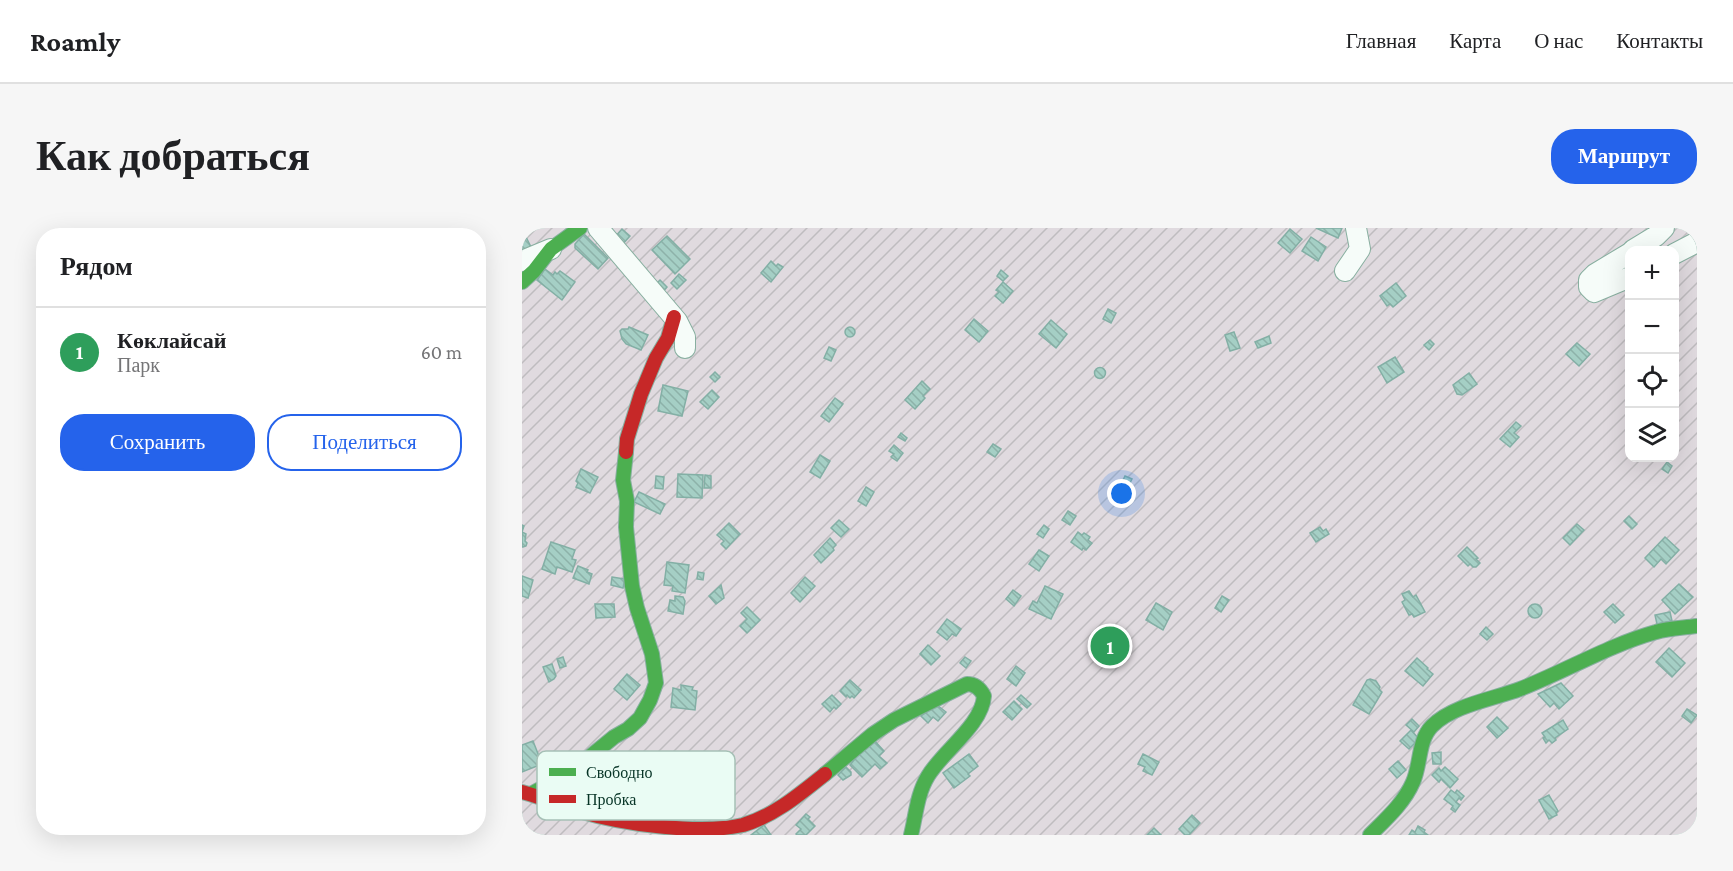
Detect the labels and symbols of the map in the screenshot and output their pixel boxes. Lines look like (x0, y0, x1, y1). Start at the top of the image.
your location (1107, 479, 1136, 508)
pin: 1 (1090, 624, 1130, 668)
legend (537, 751, 735, 820)
text: Свободно (586, 764, 653, 782)
text: Пробка (586, 791, 636, 809)

